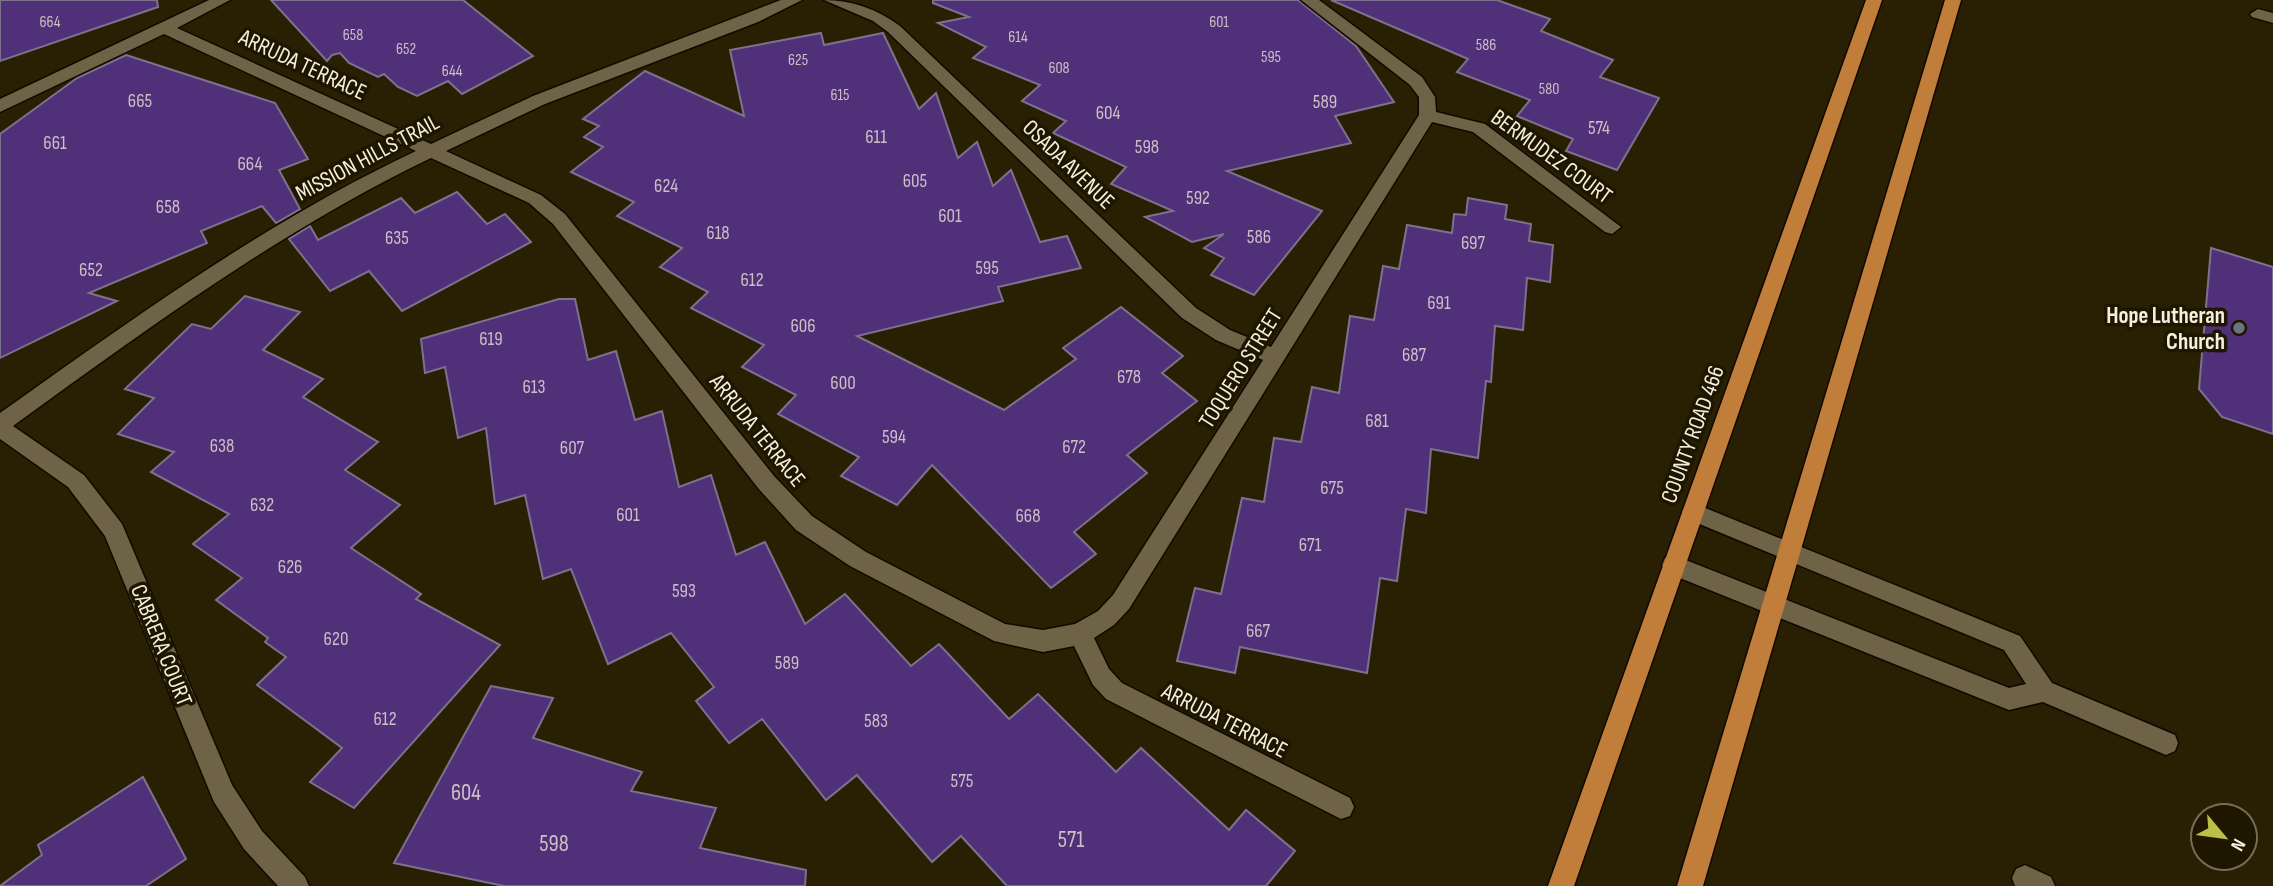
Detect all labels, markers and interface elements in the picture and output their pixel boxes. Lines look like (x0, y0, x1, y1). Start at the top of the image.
house number: 664 (40, 13, 61, 32)
house number: 601 (1209, 13, 1229, 32)
street label: ARRUDA TERRACE (234, 23, 371, 107)
house number: 658 (343, 26, 363, 45)
house number: 614 (1008, 28, 1028, 47)
house number: 586 (1476, 36, 1496, 55)
house number: 652 (396, 40, 416, 59)
house number: 595 (1261, 48, 1281, 67)
house number: 625 (788, 51, 808, 70)
house number: 608 (1048, 59, 1070, 78)
house number: 644 (442, 62, 463, 81)
house number: 580 (1539, 80, 1559, 99)
house number: 615 (830, 86, 850, 105)
house number: 665 (128, 90, 152, 113)
house number: 589 (1313, 91, 1337, 114)
house number: 604 (1096, 102, 1120, 125)
street label: BERMUDEZ COURT (1485, 104, 1617, 210)
street label: MISSION HILLS TRAIL (291, 108, 444, 207)
street label: OSADA AVENUE (1016, 114, 1120, 215)
house number: 574 (1588, 117, 1610, 140)
house number: 611 (865, 126, 887, 149)
house number: 661 (43, 132, 67, 155)
house number: 598 (1135, 136, 1159, 159)
house number: 664 (238, 153, 263, 176)
house number: 605 (903, 170, 927, 193)
house number: 624 (654, 175, 678, 198)
house number: 592 (1186, 187, 1210, 210)
house number: 658 (156, 196, 180, 219)
house number: 601 (938, 205, 962, 228)
house number: 618 (706, 222, 730, 245)
house number: 586 (1247, 226, 1271, 249)
house number: 635 (385, 227, 409, 250)
house number: 697 (1461, 232, 1486, 255)
house number: 595 (975, 257, 999, 280)
house number: 652 (79, 259, 103, 282)
house number: 612 (740, 269, 764, 292)
house number: 691 (1427, 292, 1451, 315)
place label: Hope Lutheran Church (2106, 302, 2225, 356)
street label: TOQUERO STREET (1193, 303, 1289, 434)
house number: 606 (790, 315, 816, 338)
marker: Hope Lutheran Church (2231, 320, 2247, 336)
house number: 619 (479, 328, 503, 351)
house number: 687 (1402, 344, 1426, 367)
street label: COUNTY ROAD 466 (1655, 362, 1731, 507)
house number: 678 (1117, 366, 1141, 389)
street label: ARRUDA TERRACE (703, 368, 811, 493)
house number: 600 (830, 372, 856, 395)
house number: 613 (523, 376, 546, 399)
house number: 681 (1365, 410, 1389, 433)
house number: 594 (882, 426, 906, 449)
house number: 638 (210, 435, 234, 458)
house number: 672 (1062, 436, 1086, 459)
house number: 607 (560, 437, 585, 460)
house number: 675 (1320, 477, 1344, 500)
house number: 632 (250, 494, 274, 517)
house number: 601 (616, 504, 640, 527)
house number: 668 (1016, 505, 1040, 528)
house number: 671 (1299, 534, 1322, 557)
house number: 626 (278, 556, 302, 579)
street label: CABRERA COURT (124, 580, 198, 710)
house number: 593 (672, 580, 696, 603)
house number: 667 (1246, 620, 1271, 643)
house number: 620 (324, 628, 348, 651)
house number: 589 (775, 652, 799, 675)
street label: ARRUDA TERRACE (1156, 677, 1292, 764)
house number: 612 (373, 708, 397, 731)
house number: 583 (864, 710, 888, 733)
house number: 575 (951, 770, 973, 793)
house number: 604 (451, 779, 481, 807)
north arrow (2189, 802, 2259, 872)
house number: 571 (1058, 826, 1084, 854)
house number: 598 (539, 830, 569, 858)
text: N (2225, 834, 2250, 855)

